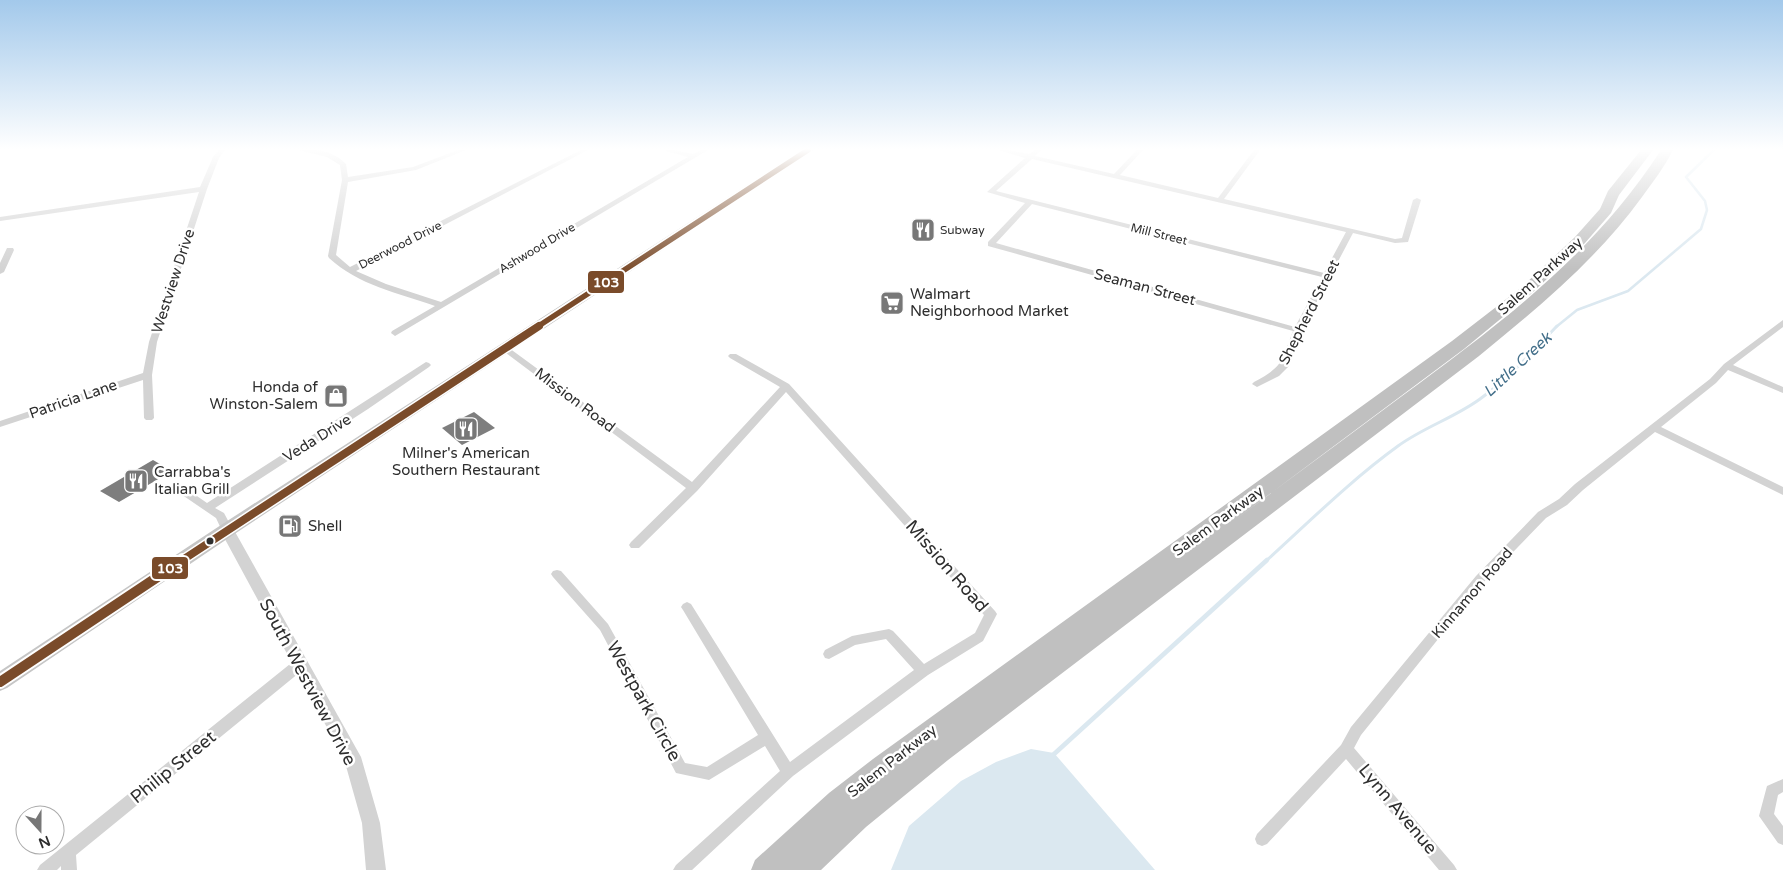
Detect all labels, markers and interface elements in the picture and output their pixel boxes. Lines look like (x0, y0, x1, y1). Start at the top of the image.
restaurant icon: Subway (910, 217, 936, 243)
street label: Deerwood Drive (356, 218, 444, 272)
street label: Ashwood Drive (496, 220, 578, 276)
street label: Mill Street (1129, 220, 1189, 248)
place label: Subway (940, 223, 985, 237)
street label: Westview Drive (148, 227, 198, 335)
street label: Salem Parkway (1494, 233, 1586, 319)
street label: Shepherd Street (1275, 256, 1343, 368)
street label: Seaman Street (1092, 265, 1198, 309)
line badge: 103 (587, 270, 625, 294)
text: 103 (593, 274, 619, 291)
place label: Walmart Neighborhood Market (910, 285, 1069, 320)
supermarket icon: Walmart Neighborhood Market (879, 290, 905, 316)
water label: Little Creek (1479, 327, 1557, 401)
street label: Mission Road (531, 364, 619, 436)
street label: Patricia Lane (27, 376, 119, 422)
place label: Honda of Winston-Salem (210, 378, 318, 413)
shop icon: Honda of Winston-Salem (323, 383, 349, 409)
street label: Veda Drive (280, 410, 354, 466)
restaurant icon: Milner's American Southern Restaurant (453, 416, 479, 442)
place label: Milner's American Southern Restaurant (392, 444, 540, 479)
place label: Carrabba's Italian Grill (154, 463, 231, 498)
restaurant icon: Carrabba's Italian Grill (123, 468, 149, 494)
street label: Salem Parkway (1169, 482, 1267, 560)
fuel station icon: Shell (277, 513, 303, 539)
street label: Mission Road (901, 515, 993, 617)
place label: Shell (308, 517, 342, 535)
unlabelled marker (205, 536, 215, 546)
street label: Kinnamon Road (1428, 544, 1516, 642)
line badge: 103 (151, 556, 189, 580)
text: 103 (157, 560, 183, 577)
street label: South Westview Drive (255, 595, 361, 769)
street label: Westpark Circle (602, 637, 686, 765)
street label: Salem Parkway (844, 721, 940, 801)
street label: Philip Street (126, 726, 220, 808)
street label: Lynn Avenue (1354, 759, 1442, 859)
north arrow (15, 805, 65, 855)
text: N (36, 832, 53, 852)

